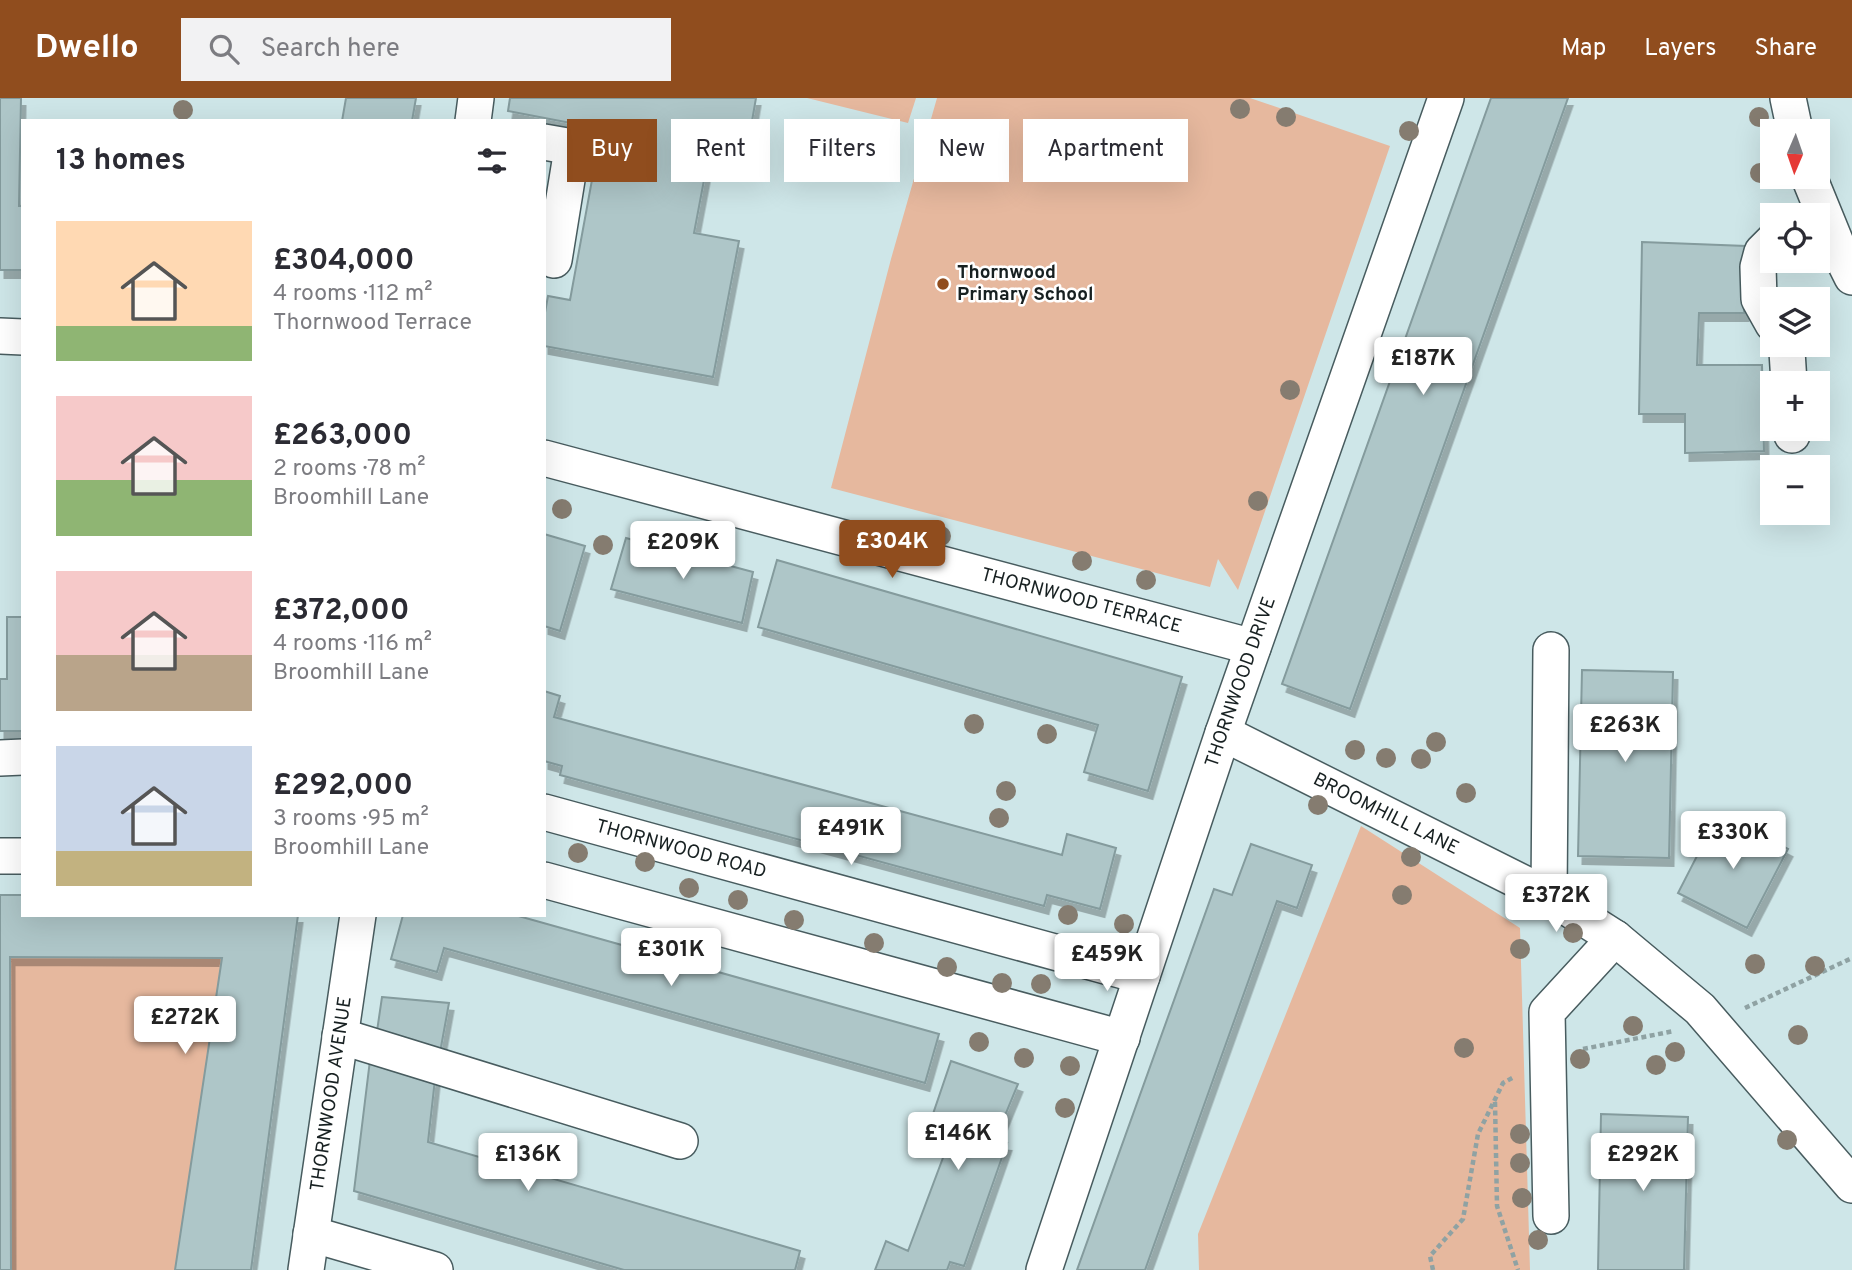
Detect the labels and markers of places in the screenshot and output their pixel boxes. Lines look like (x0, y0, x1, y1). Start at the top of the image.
place label: Thornwood Primary School (957, 261, 1093, 307)
marker: Thornwood Primary School (935, 276, 951, 292)
pin: £187K (1374, 338, 1472, 397)
pin: £304K (843, 520, 941, 580)
pin: £209K (634, 522, 732, 581)
pin: £263K (1576, 704, 1674, 764)
pin: £491K (802, 808, 900, 867)
pin: £330K (1684, 812, 1782, 871)
pin: £372K (1507, 874, 1605, 934)
pin: £301K (622, 928, 720, 988)
pin: £459K (1058, 934, 1156, 993)
pin: £272K (136, 996, 234, 1056)
pin: £146K (909, 1112, 1007, 1172)
pin: £136K (479, 1134, 577, 1193)
pin: £292K (1594, 1134, 1692, 1193)

